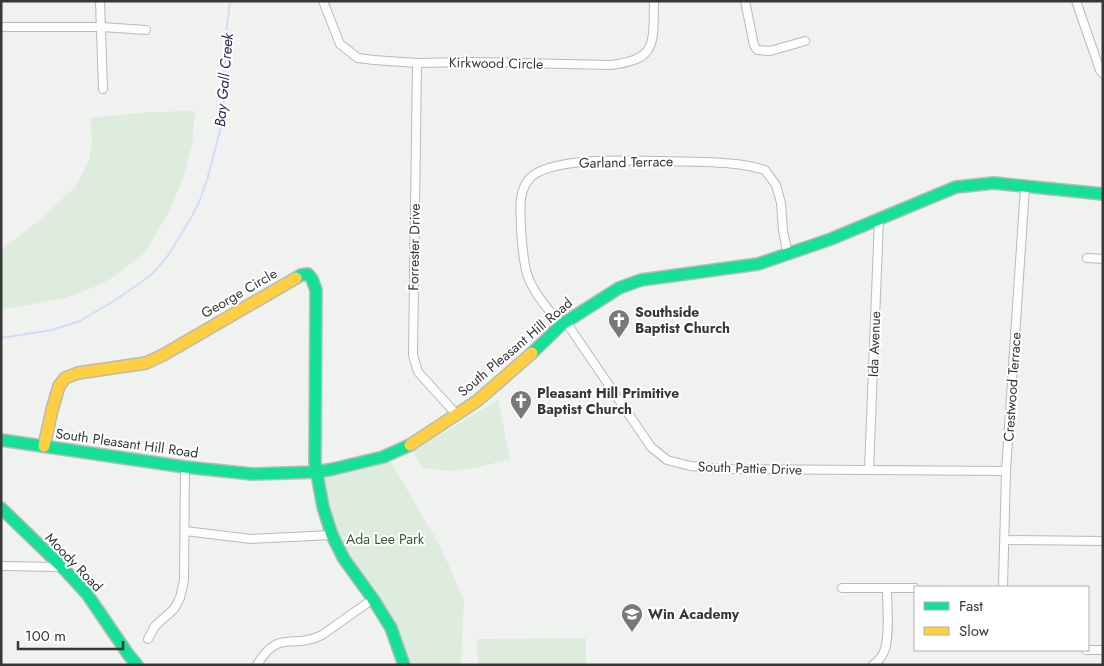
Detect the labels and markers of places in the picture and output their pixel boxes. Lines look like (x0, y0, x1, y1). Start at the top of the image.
place label: Southside Baptist Church (635, 302, 730, 338)
church icon: Southside Baptist Church (607, 308, 631, 339)
place label: Pleasant Hill Primitive Baptist Church (537, 383, 679, 419)
church icon: Pleasant Hill Primitive Baptist Church (509, 389, 533, 420)
school or university icon: Win Academy (620, 602, 644, 633)
place label: Win Academy (648, 604, 740, 624)

